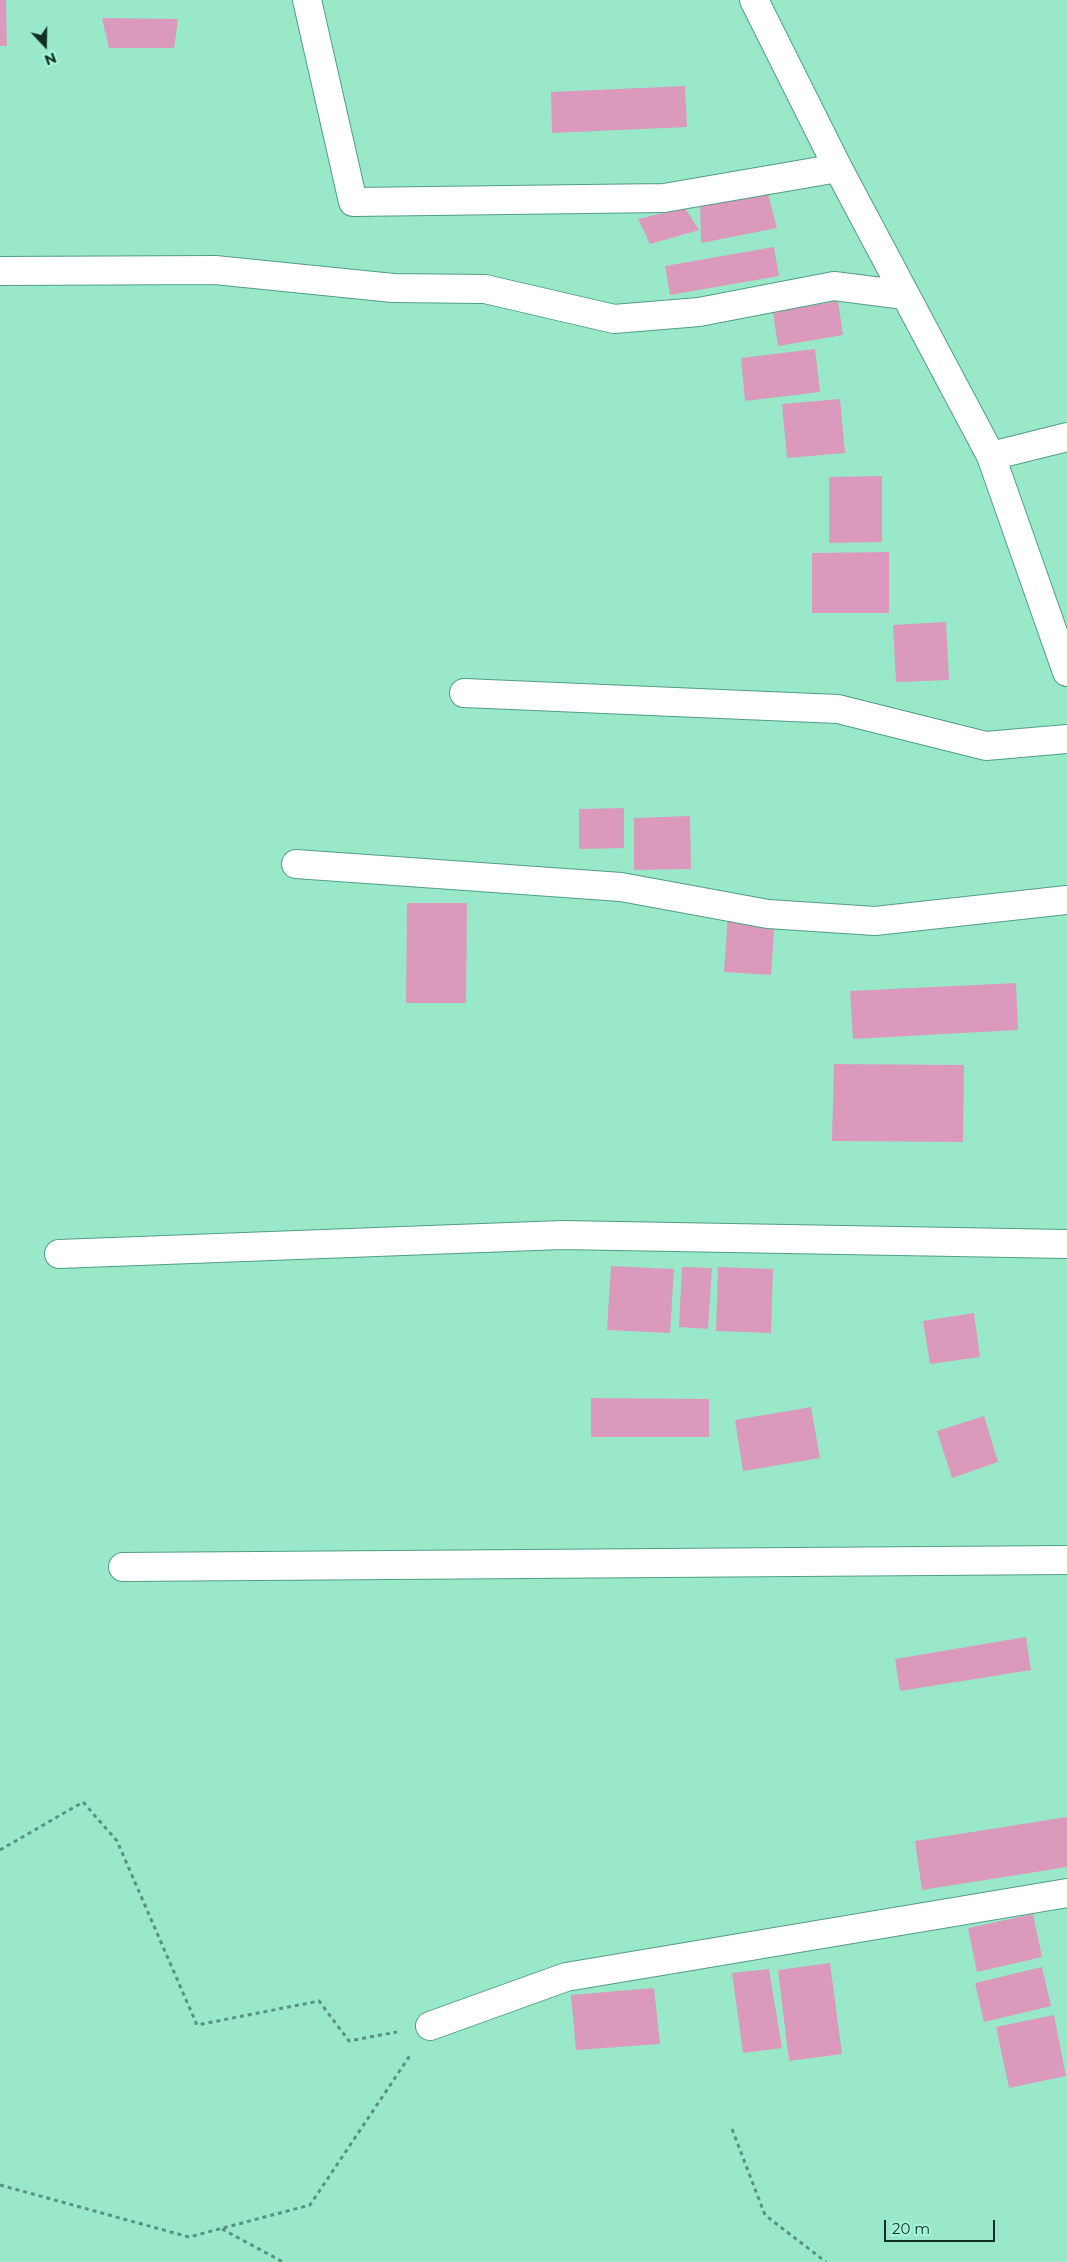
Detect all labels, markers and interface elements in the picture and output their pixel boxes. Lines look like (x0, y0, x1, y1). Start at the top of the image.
north arrow (20, 20, 70, 70)
text: N (42, 49, 59, 69)
scale bar (887, 2210, 998, 2242)
text: 20 m (892, 2219, 930, 2238)

